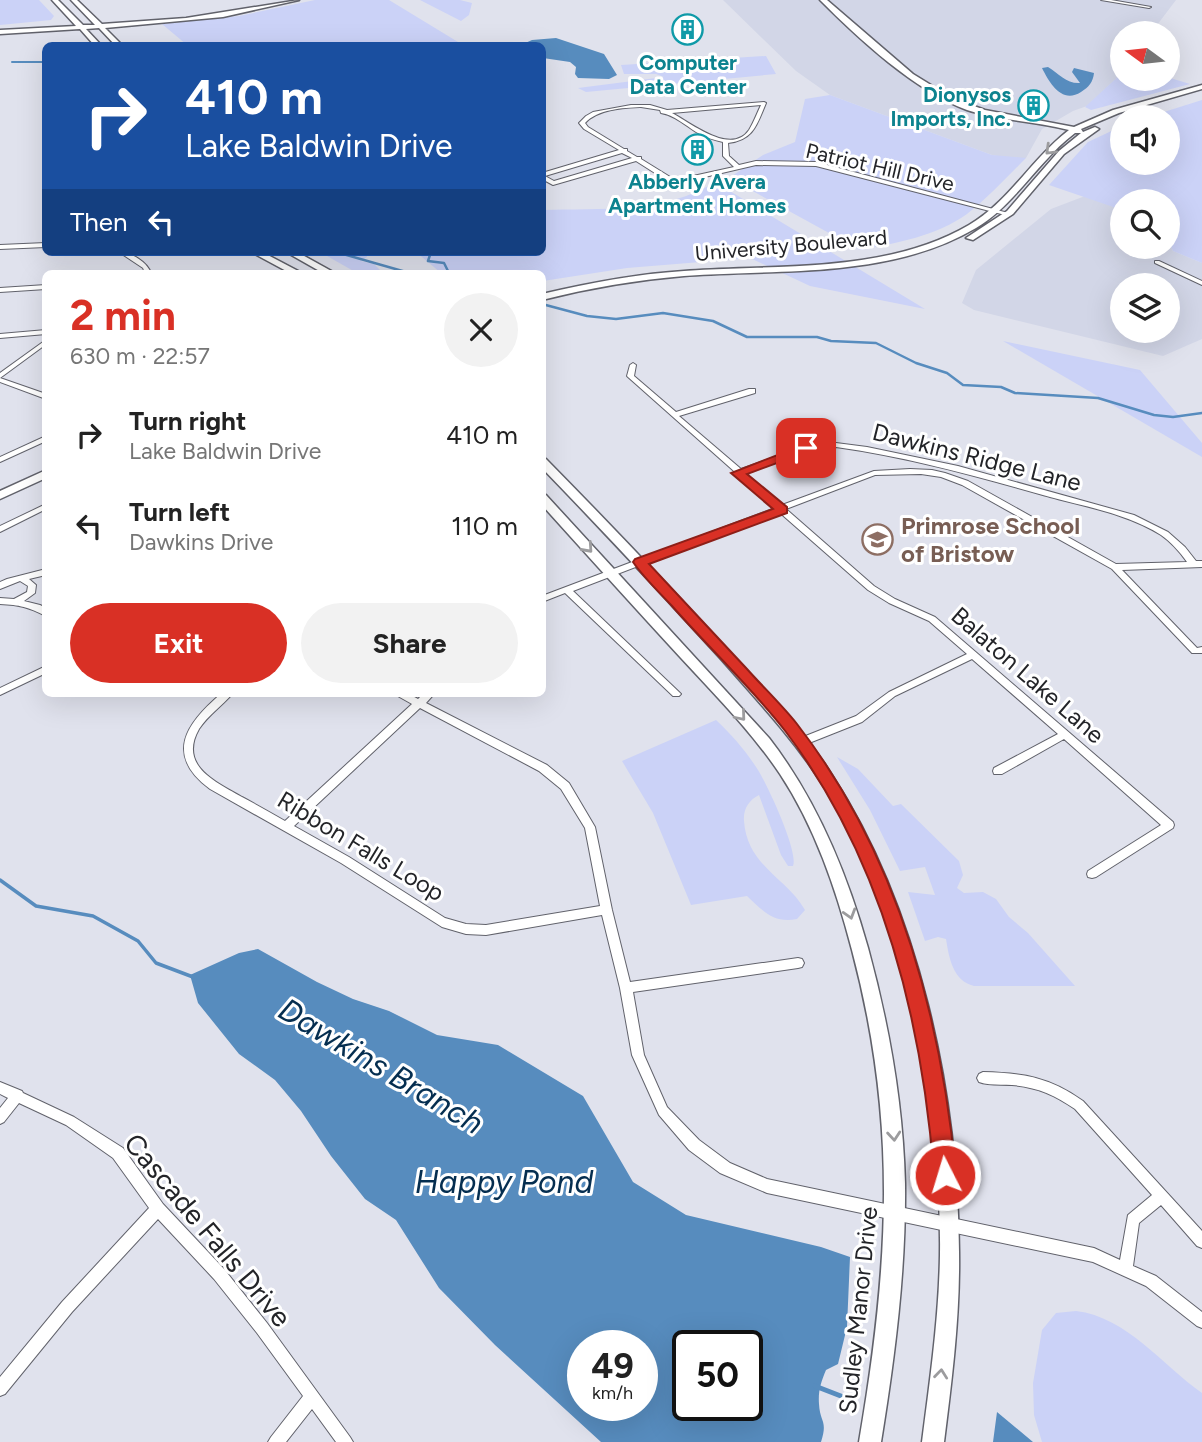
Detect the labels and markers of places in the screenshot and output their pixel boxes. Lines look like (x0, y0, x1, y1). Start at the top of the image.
building icon: Computer Data Center (671, 13, 705, 47)
place label: Computer Data Center (630, 50, 747, 99)
place label: Dionysos Imports, Inc. (891, 82, 1011, 131)
building icon: Dionysos Imports, Inc. (1017, 89, 1051, 123)
building icon: Abberly Avera Apartment Homes (680, 132, 714, 166)
place label: Abberly Avera Apartment Homes (608, 169, 786, 218)
pin (776, 418, 836, 478)
place label: Primrose School of Bristow (901, 511, 1080, 568)
school or university icon: Primrose School of Bristow (861, 522, 895, 556)

